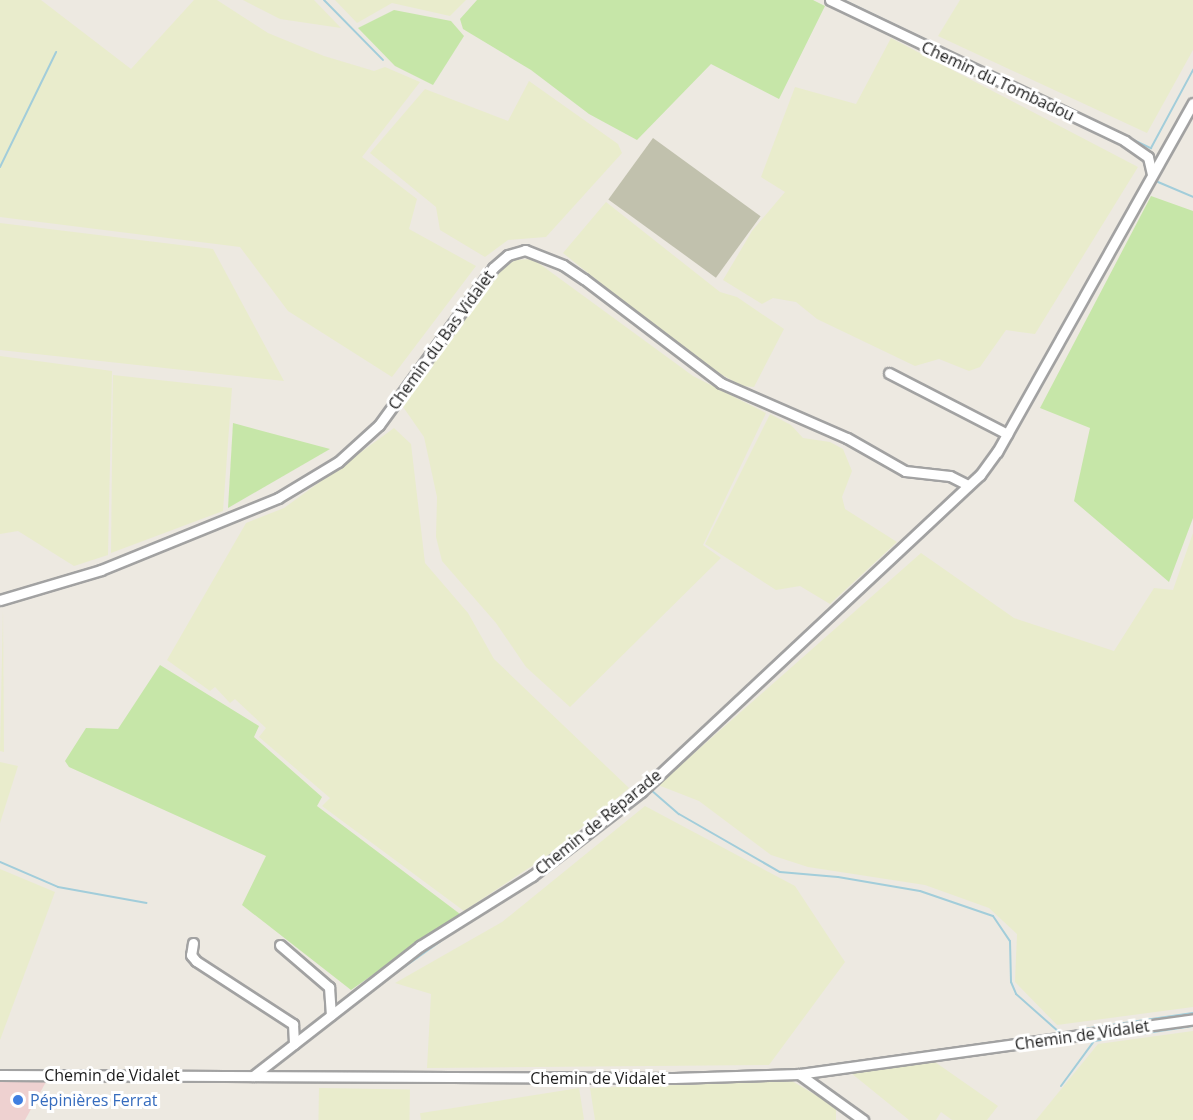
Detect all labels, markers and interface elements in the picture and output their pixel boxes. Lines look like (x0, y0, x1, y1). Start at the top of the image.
street label: Chemin du Tombadou (918, 37, 1078, 125)
street label: Chemin du Bas Vidalet (384, 267, 498, 413)
street label: Chemin de Réparade (531, 765, 665, 879)
street label: Chemin de Vidalet (1014, 1016, 1150, 1054)
street label: Chemin de Vidalet (44, 1065, 180, 1085)
street label: Chemin de Vidalet (530, 1068, 666, 1088)
place label: Pépinières Ferrat (30, 1090, 157, 1110)
marker: Pépinières Ferrat (11, 1093, 25, 1107)

